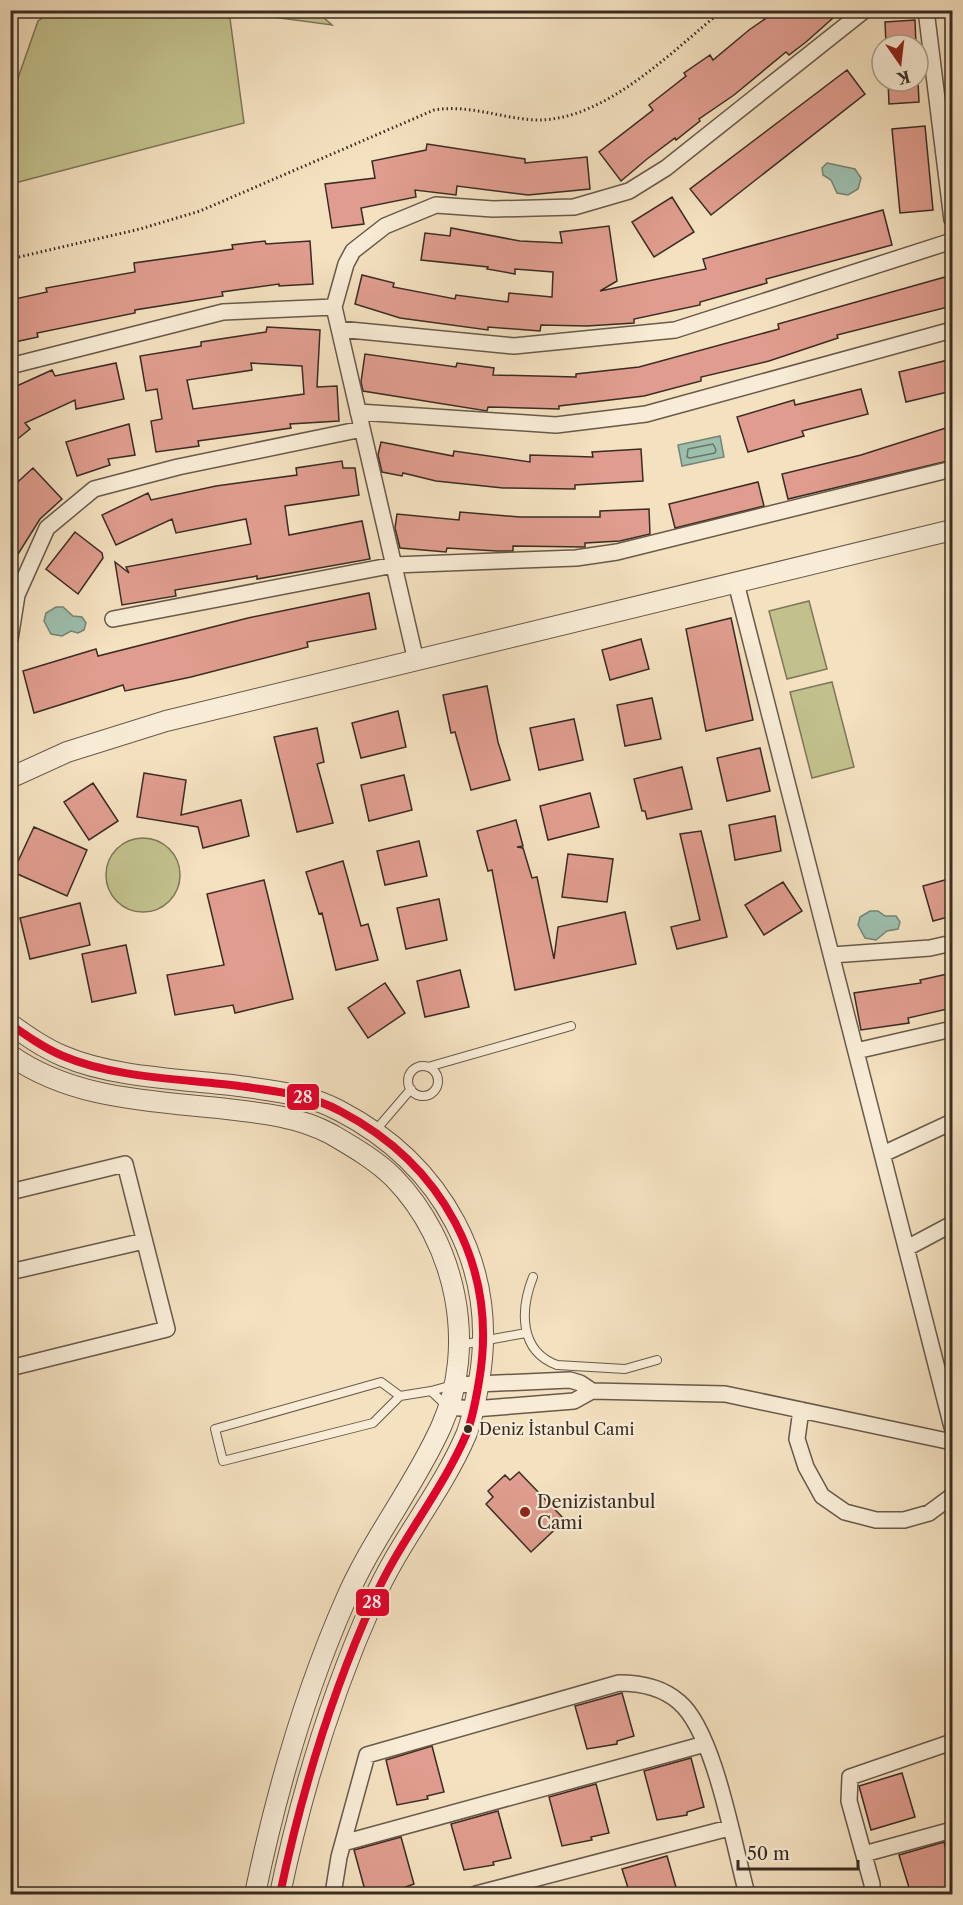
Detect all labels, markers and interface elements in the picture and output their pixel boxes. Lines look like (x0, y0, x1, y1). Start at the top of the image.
north arrow (870, 33, 930, 93)
text: K (894, 66, 912, 89)
line badge: 28 (286, 1083, 320, 1111)
text: 28 (293, 1087, 313, 1107)
place label: Deniz İstanbul Cami (479, 1419, 634, 1439)
marker: Deniz İstanbul Cami (462, 1423, 474, 1435)
place label: Denizistanbul Cami (537, 1491, 655, 1534)
marker: Denizistanbul Cami (518, 1505, 532, 1519)
line badge: 28 (355, 1588, 390, 1617)
text: 28 (362, 1592, 382, 1612)
scale bar (738, 1833, 858, 1871)
text: 50 m (747, 1843, 790, 1865)

